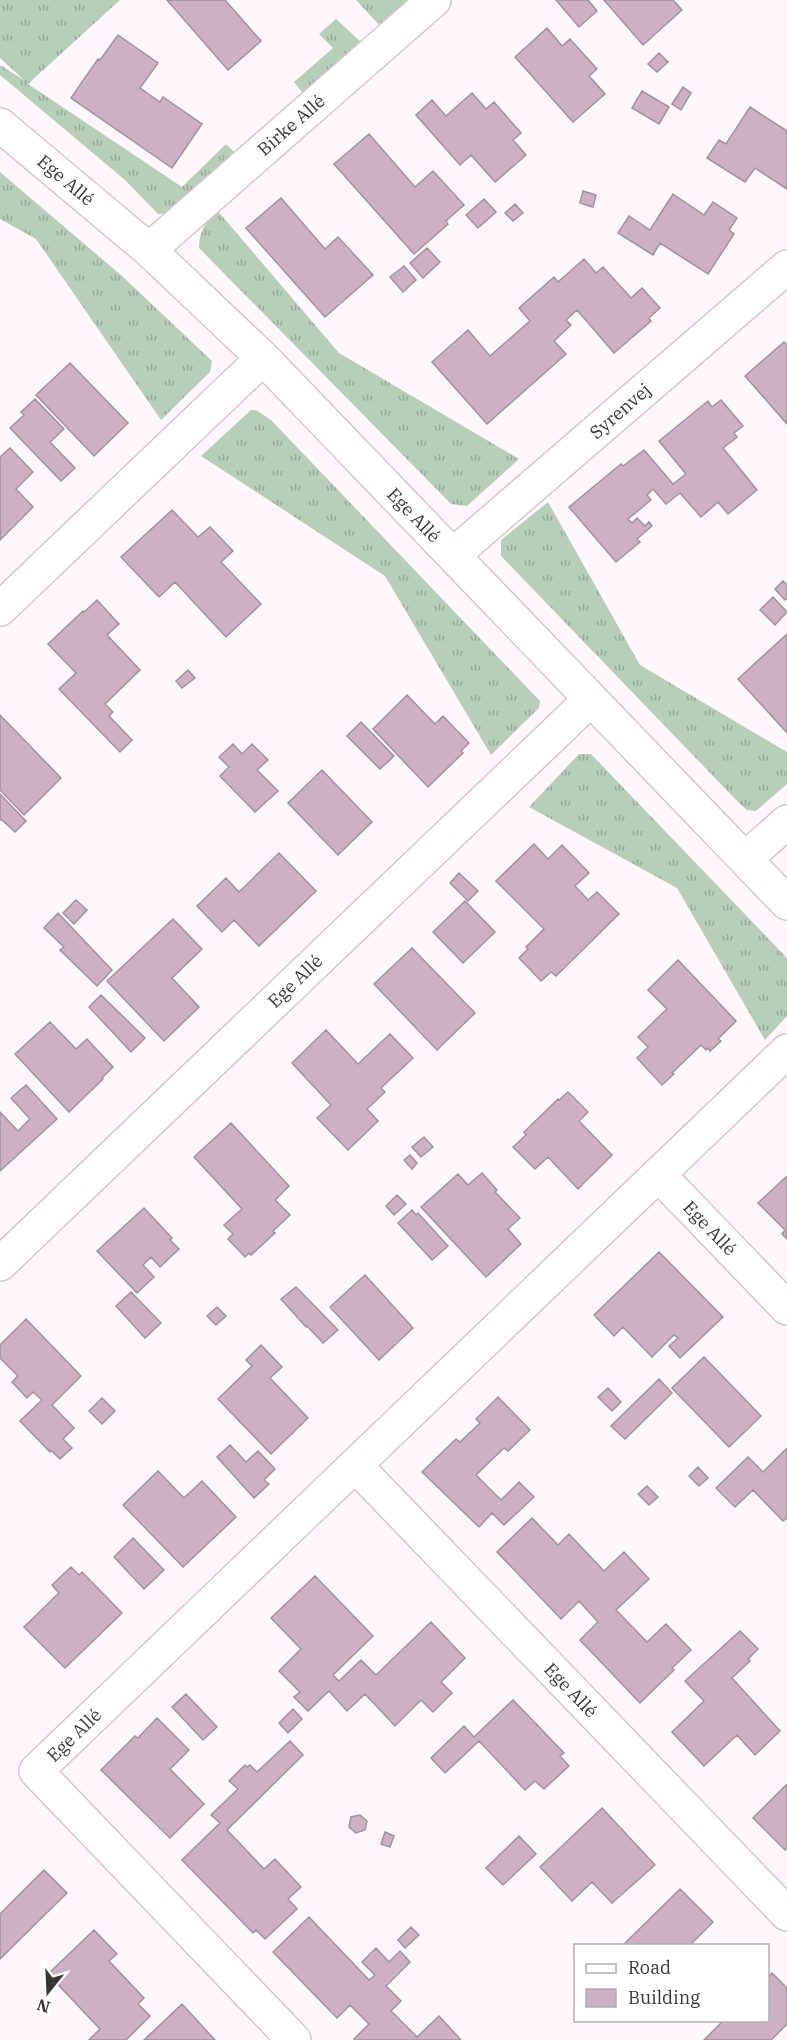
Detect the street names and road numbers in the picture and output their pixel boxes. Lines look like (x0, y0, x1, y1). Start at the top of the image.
street label: Birke Allé (252, 89, 330, 161)
street label: Ege Allé (33, 150, 99, 210)
street label: Syrenvej (585, 378, 655, 444)
street label: Ege Allé (382, 483, 446, 547)
street label: Ege Allé (263, 949, 327, 1013)
street label: Ege Allé (678, 1196, 742, 1260)
street label: Ege Allé (539, 1658, 603, 1722)
street label: Ege Allé (42, 1703, 106, 1767)

